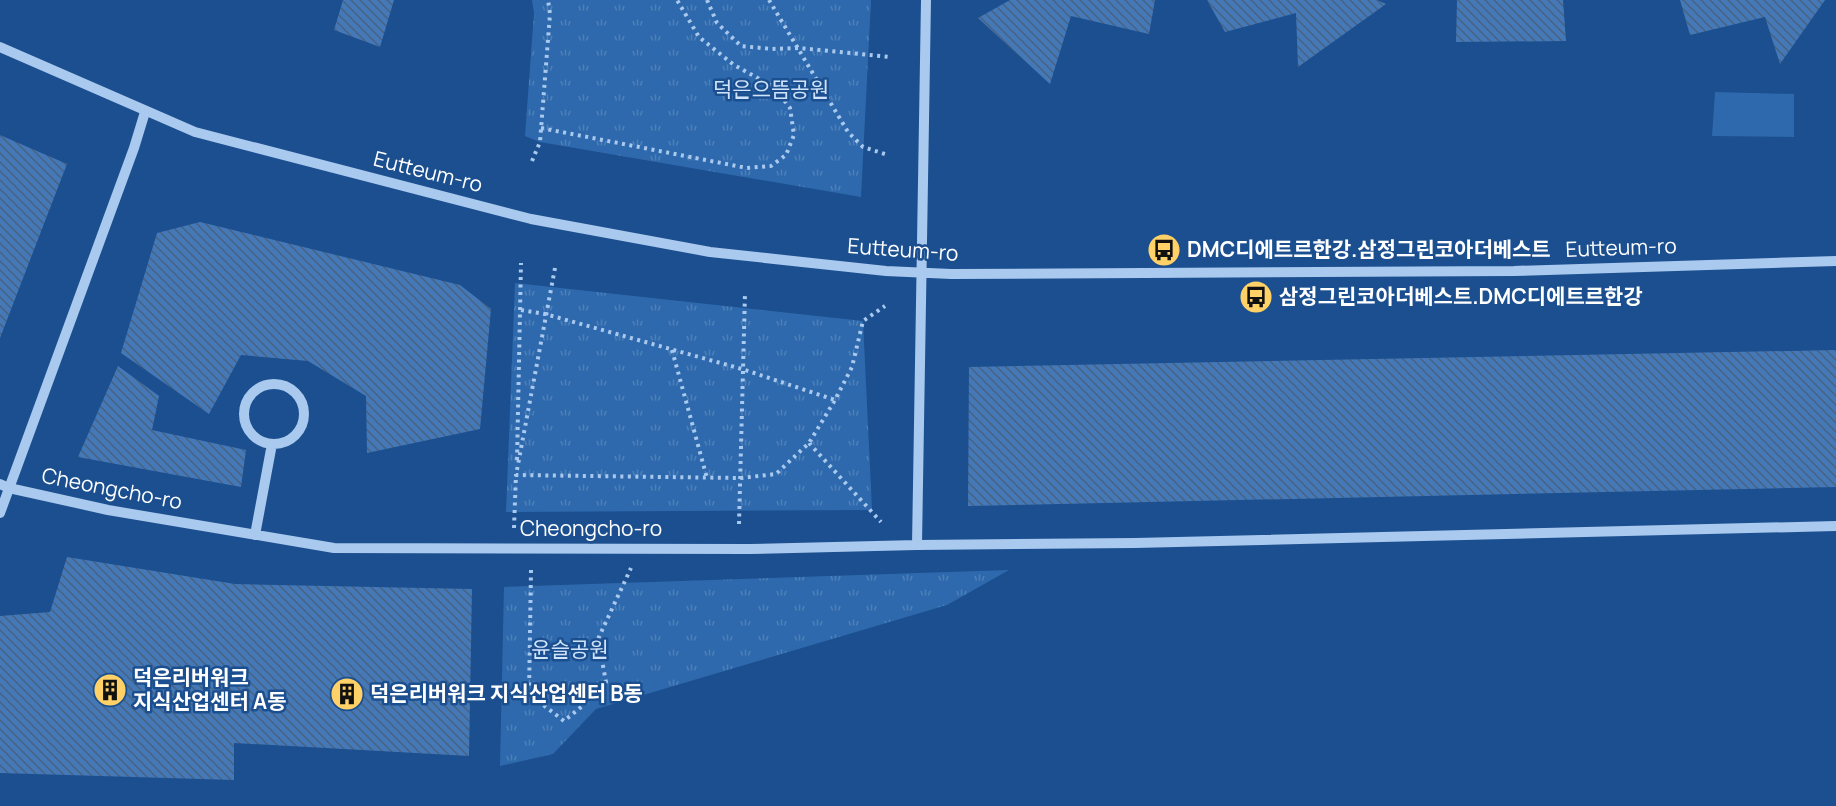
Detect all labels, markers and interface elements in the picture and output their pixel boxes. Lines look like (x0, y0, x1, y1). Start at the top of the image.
park label: 덕은으뜸공원 (713, 75, 829, 103)
street label: Eutteum-ro (371, 144, 486, 198)
street label: Eutteum-ro (847, 231, 960, 267)
street label: Eutteum-ro (1565, 231, 1677, 263)
bus stop icon: DMC디에트르한강.삼정그린코아더베스트 (1146, 232, 1182, 268)
place label: DMC디에트르한강.삼정그린코아더베스트 (1187, 235, 1551, 263)
bus stop icon: 삼정그린코아더베스트.DMC디에트르한강 (1238, 279, 1274, 315)
place label: 삼정그린코아더베스트.DMC디에트르한강 (1279, 282, 1643, 310)
street label: Cheongcho-ro (40, 461, 185, 515)
street label: Cheongcho-ro (520, 514, 662, 542)
park label: 윤슬공원 (531, 635, 609, 663)
place label: 덕은리버워크 지식산업센터 A동 (133, 663, 287, 715)
building icon: 덕은리버워크 지식산업센터 A동 (92, 672, 128, 708)
building icon: 덕은리버워크 지식산업센터 B동 (329, 676, 365, 712)
place label: 덕은리버워크 지식산업센터 B동 (370, 679, 643, 707)

